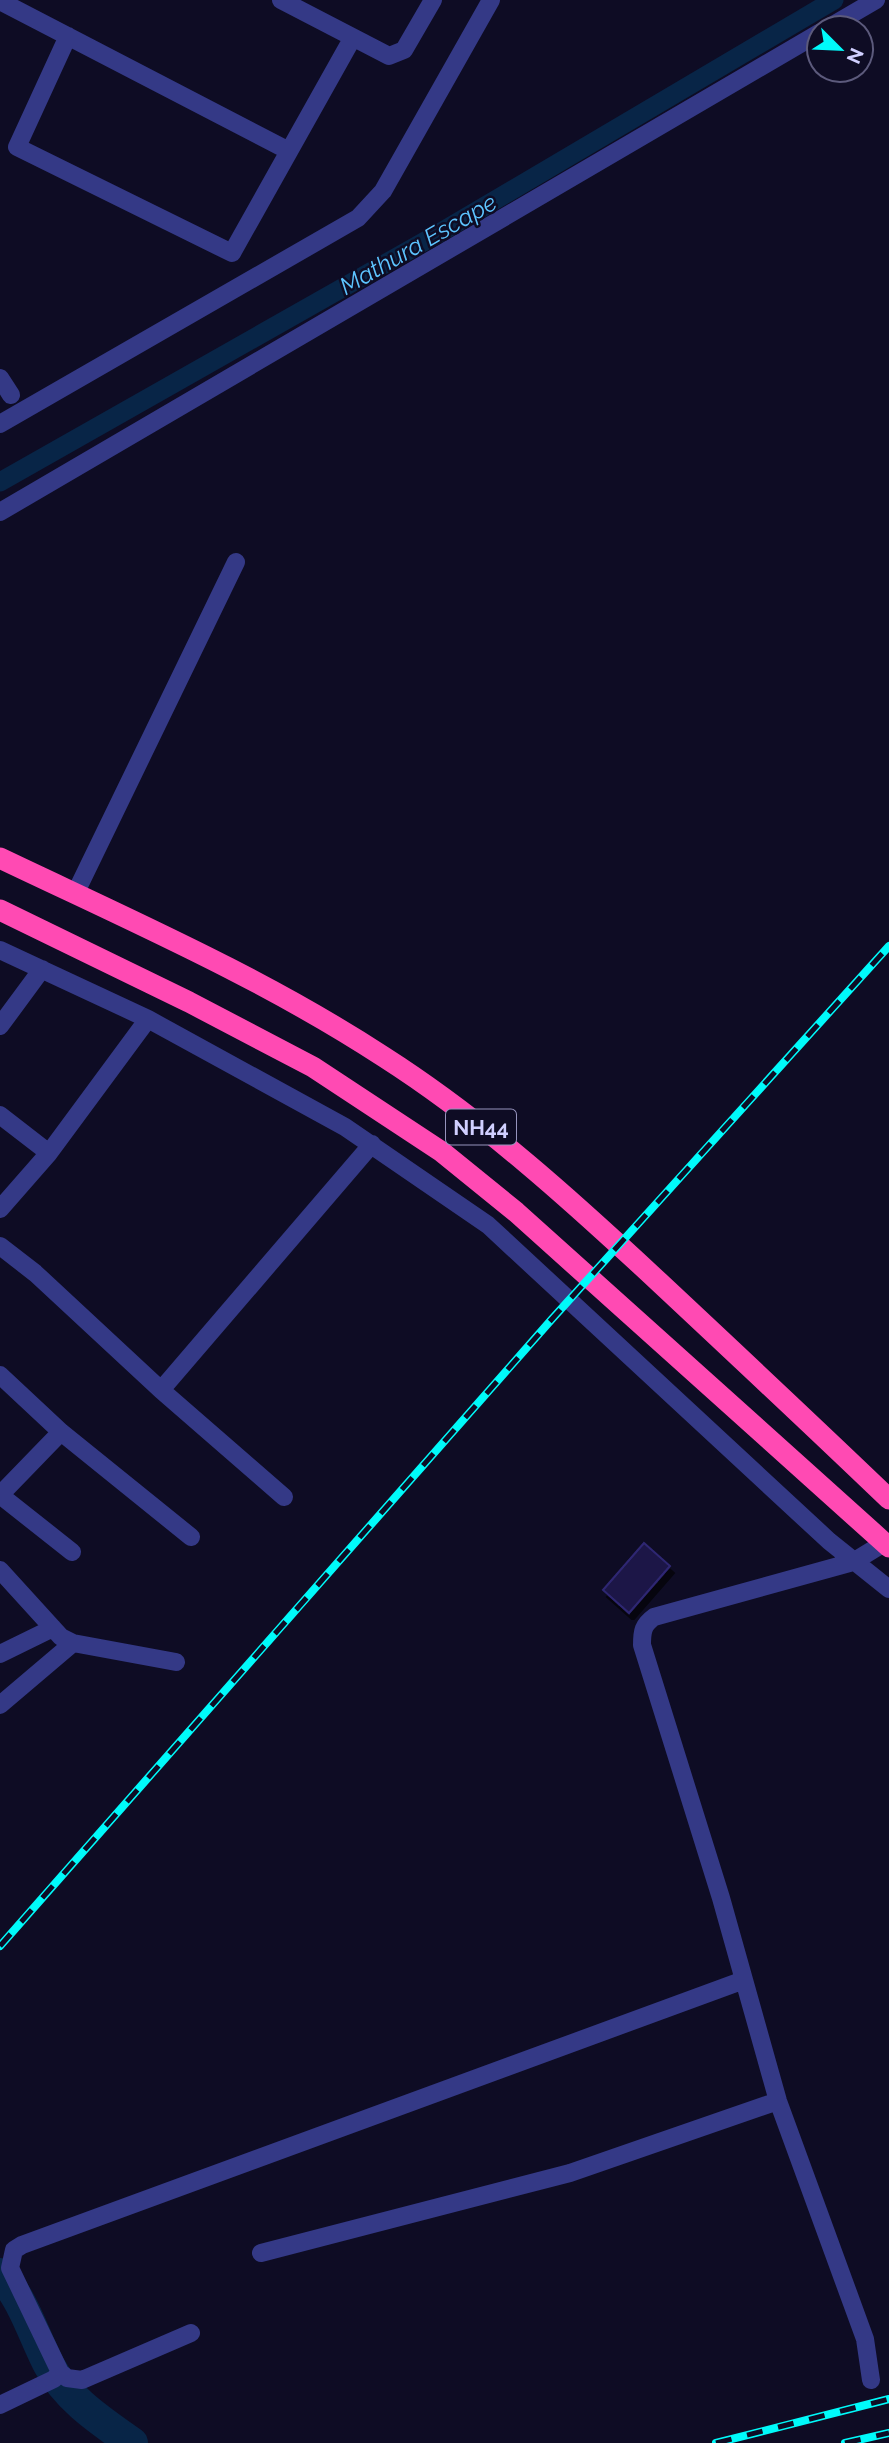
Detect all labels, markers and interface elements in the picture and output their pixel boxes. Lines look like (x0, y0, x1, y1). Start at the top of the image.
north arrow (805, 14, 875, 84)
text: N (843, 45, 869, 67)
water label: Mathura Escape (334, 187, 502, 301)
road number: NH44 (446, 1110, 516, 1144)

